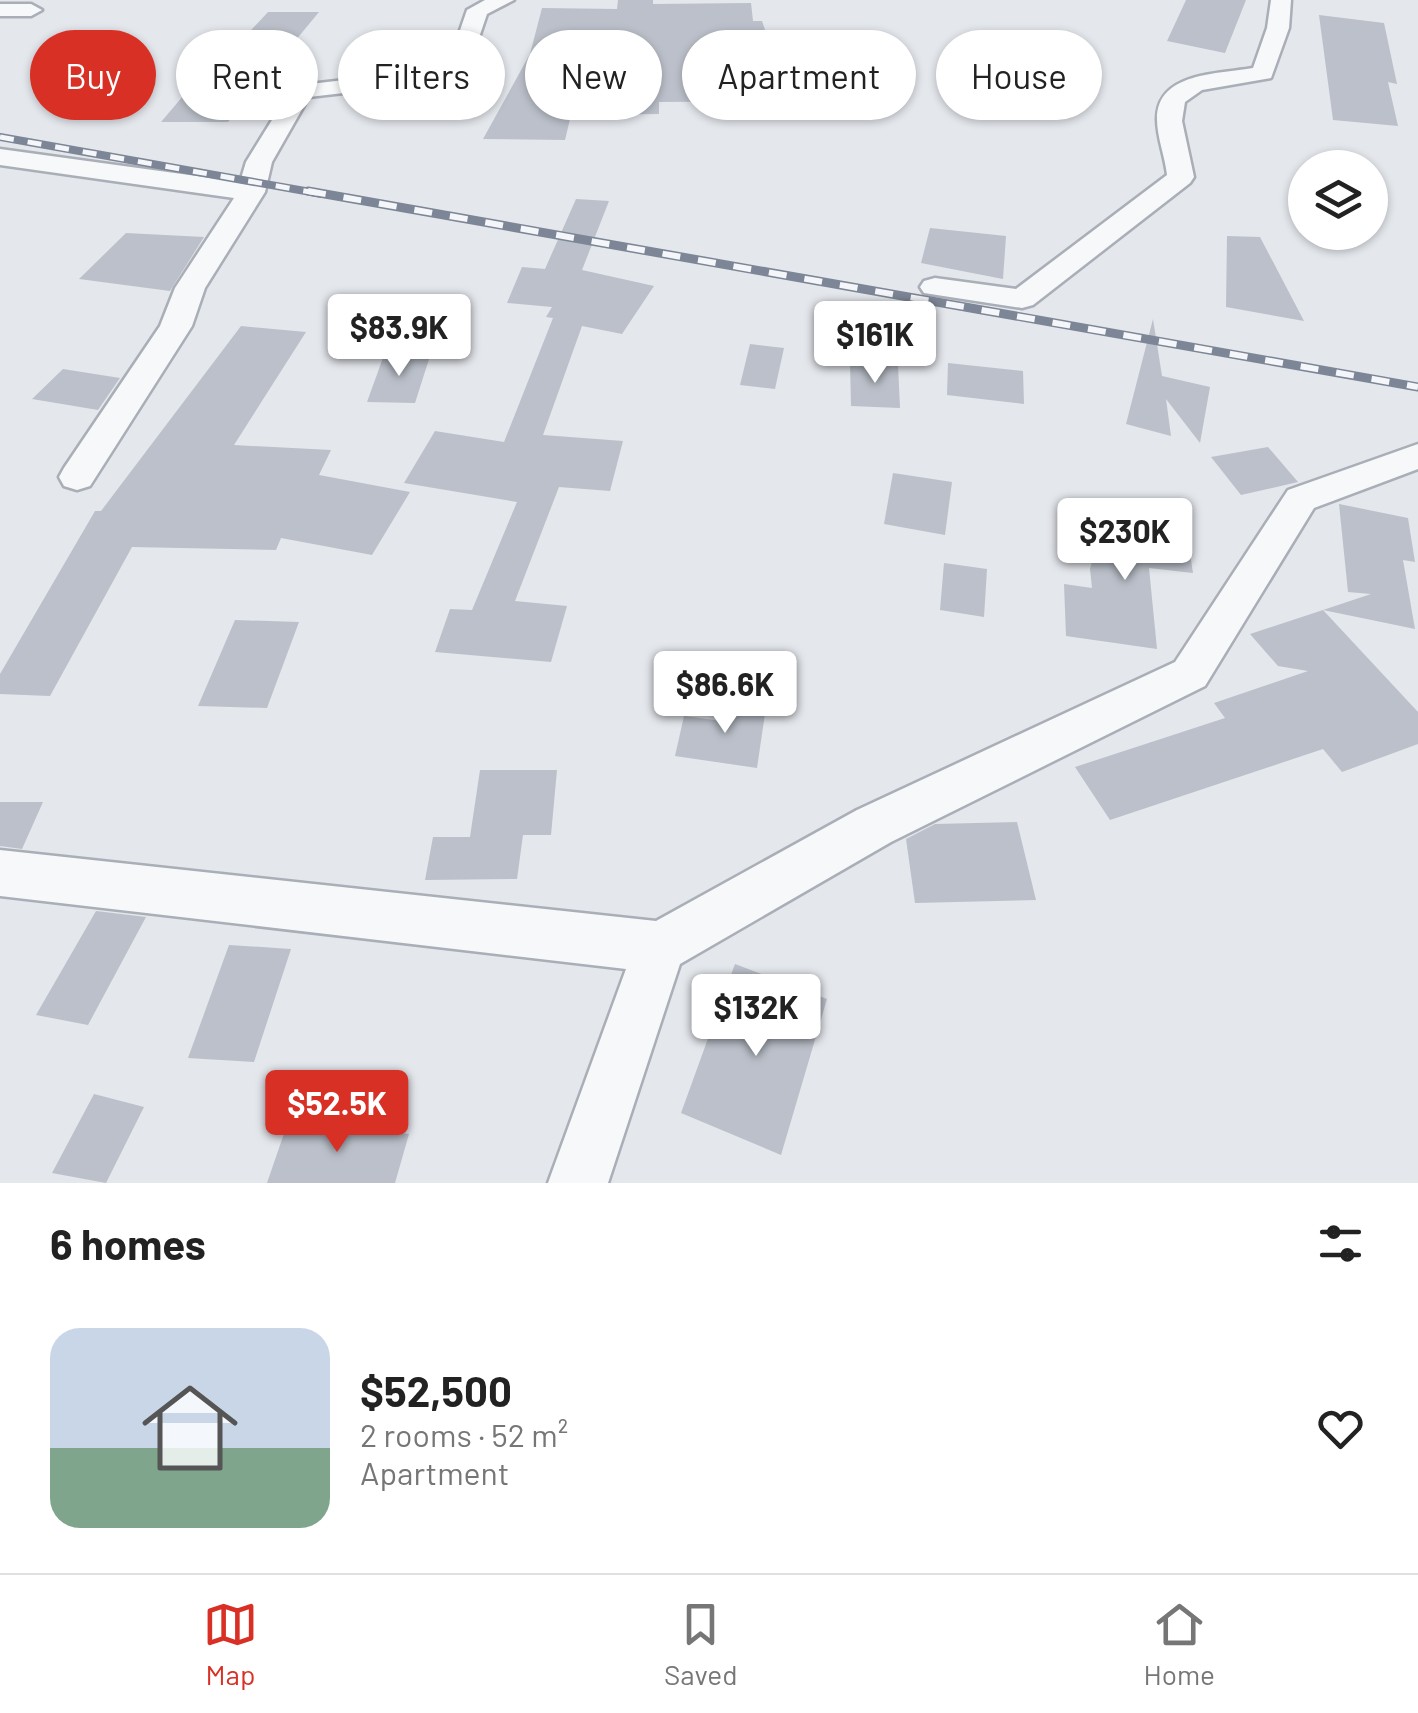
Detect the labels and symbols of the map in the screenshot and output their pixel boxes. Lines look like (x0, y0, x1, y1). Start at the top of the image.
pin: $83.9K (318, 294, 480, 379)
pin: $161K (805, 301, 945, 386)
pin: $230K (1055, 498, 1195, 583)
pin: $86.6K (644, 651, 806, 736)
pin: $132K (686, 974, 826, 1059)
pin: $52.5K (256, 1070, 418, 1155)

